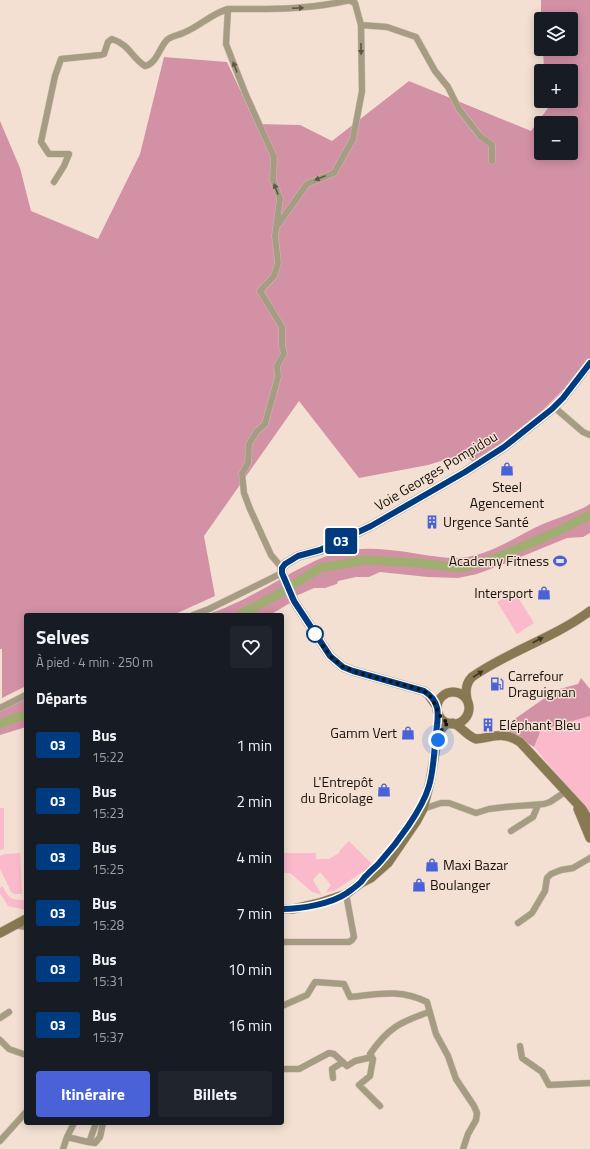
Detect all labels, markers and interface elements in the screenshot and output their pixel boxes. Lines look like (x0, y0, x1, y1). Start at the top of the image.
one-way arrow (292, 5, 304, 12)
map controls (534, 12, 578, 160)
button: layers (534, 12, 578, 56)
one-way arrow (358, 43, 364, 56)
one-way arrow (232, 61, 238, 73)
button: + (534, 64, 578, 108)
button: − (534, 116, 578, 160)
one-way arrow (314, 176, 326, 182)
one-way arrow (272, 182, 278, 194)
street label: Voie Georges Pompidou (370, 426, 501, 516)
shop icon: Steel Agencement (499, 461, 515, 477)
place label: Steel Agencement (470, 476, 544, 513)
place label: Urgence Santé (443, 511, 529, 532)
building icon: Urgence Santé (424, 514, 440, 530)
line badge: 03 (323, 528, 359, 554)
text: 03 (333, 530, 349, 551)
place label: Academy Fitness (449, 550, 549, 571)
sports icon: Academy Fitness (552, 553, 568, 569)
place label: Intersport (474, 582, 533, 603)
shop icon: Intersport (536, 585, 552, 601)
text: Selves (36, 622, 89, 651)
unlabelled marker (306, 625, 324, 643)
button: heart (230, 626, 272, 668)
one-way arrow (532, 637, 544, 643)
text: À pied · 4 min · 250 m (36, 652, 153, 672)
place label: Carrefour Draguignan (508, 665, 576, 702)
one-way arrow (472, 670, 483, 678)
fuel station icon: Carrefour Draguignan (489, 676, 505, 692)
text: Départs (36, 687, 87, 710)
place label: Eléphant Bleu (499, 714, 581, 735)
building icon: Eléphant Bleu (480, 717, 496, 733)
place label: Gamm Vert (330, 722, 397, 743)
text: Bus (92, 724, 117, 747)
shop icon: Gamm Vert (400, 725, 416, 741)
your location (428, 730, 448, 750)
text: 03 (50, 734, 66, 755)
text: 1 min (236, 734, 272, 757)
text: 15:22 (92, 747, 124, 767)
place label: L'Entrepôt du Bricolage (301, 771, 373, 808)
text: Bus (92, 780, 117, 803)
shop icon: L'Entrepôt du Bricolage (376, 782, 392, 798)
text: 03 (50, 790, 66, 811)
text: 2 min (236, 790, 272, 813)
text: 15:23 (92, 803, 124, 823)
text: Bus (92, 836, 117, 859)
text: 03 (50, 846, 66, 867)
text: 4 min (236, 846, 272, 869)
place label: Maxi Bazar (443, 854, 508, 875)
shop icon: Maxi Bazar (424, 857, 440, 873)
text: 15:25 (92, 859, 124, 879)
place label: Boulanger (430, 874, 490, 895)
shop icon: Boulanger (411, 877, 427, 893)
text: Bus (92, 892, 117, 915)
text: 03 (50, 902, 66, 923)
text: 7 min (236, 902, 272, 925)
text: 15:28 (92, 915, 124, 935)
text: Bus (92, 948, 117, 971)
text: 03 (50, 958, 66, 979)
text: 10 min (228, 958, 272, 981)
text: 15:31 (92, 971, 124, 991)
text: Bus (92, 1004, 117, 1027)
text: 03 (50, 1014, 66, 1035)
text: 16 min (228, 1014, 272, 1037)
text: 15:37 (92, 1027, 124, 1047)
button: Itinéraire (36, 1071, 150, 1117)
button: Billets (158, 1071, 272, 1117)

